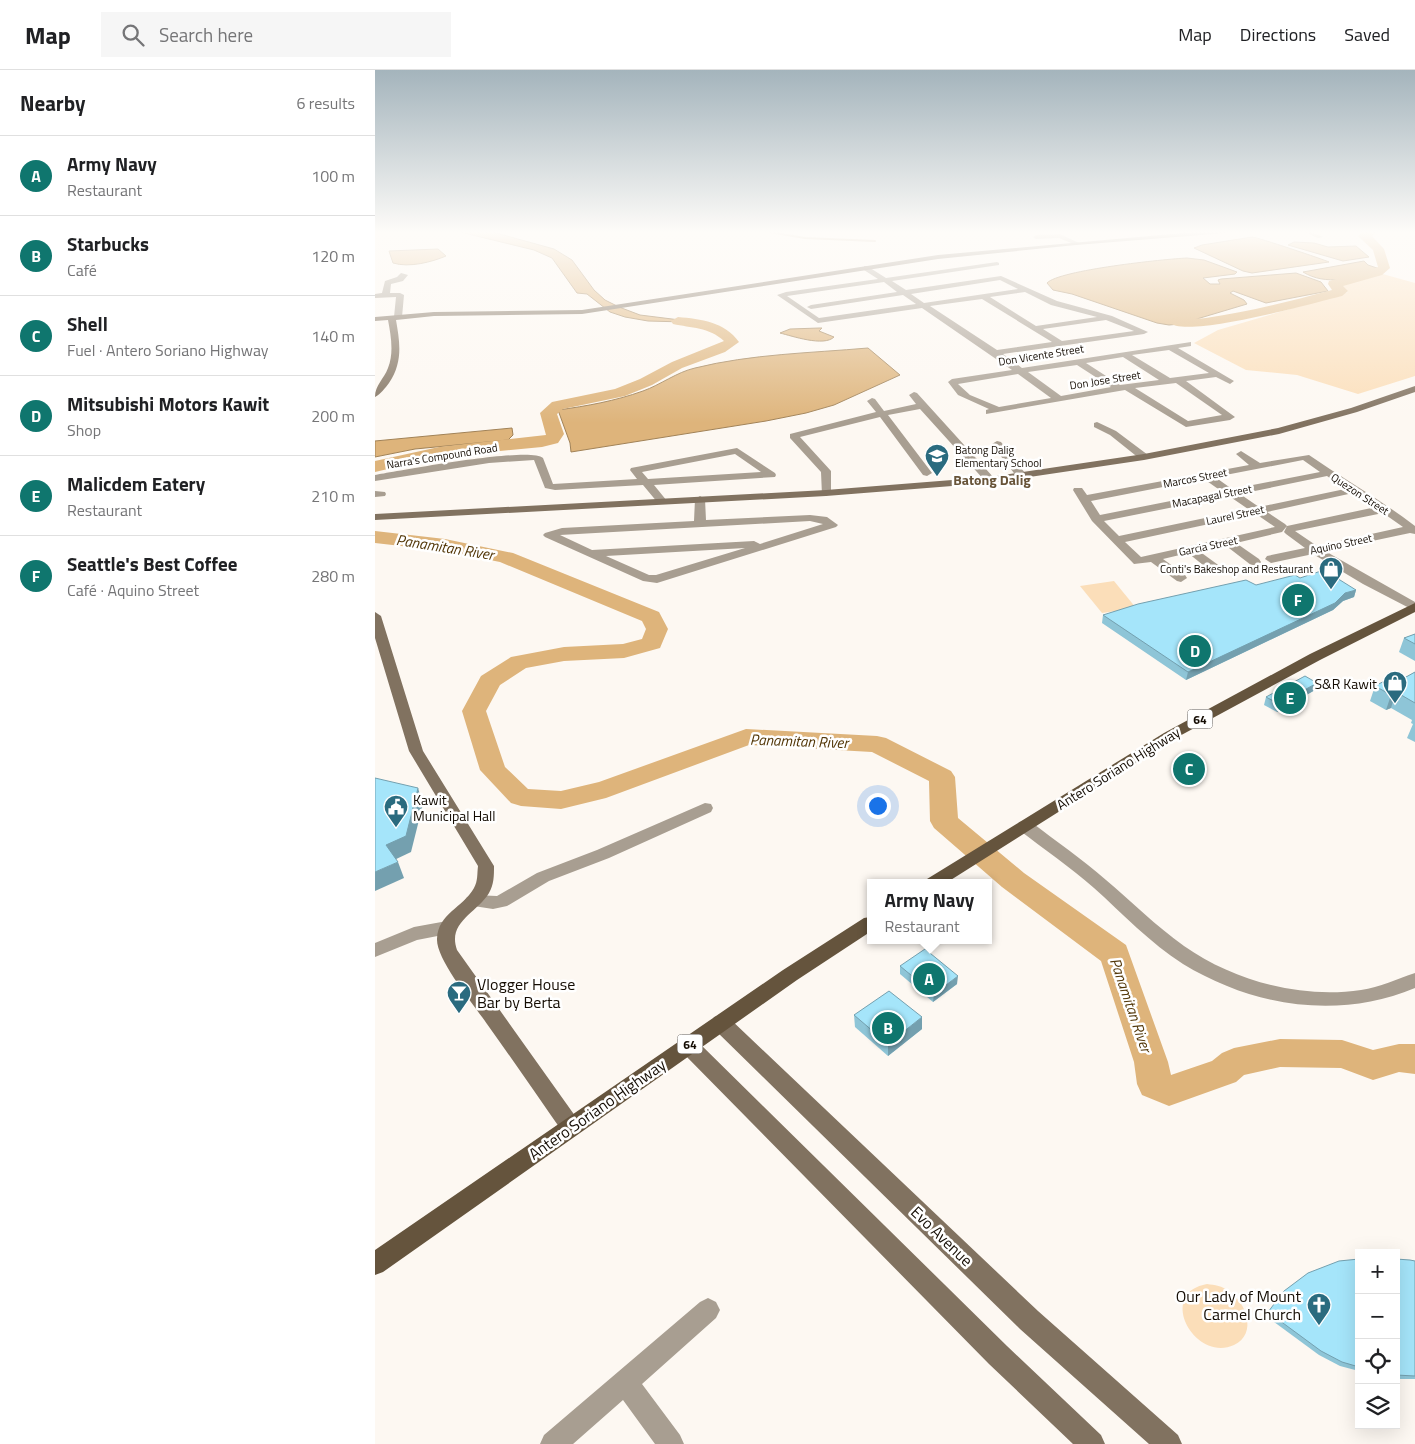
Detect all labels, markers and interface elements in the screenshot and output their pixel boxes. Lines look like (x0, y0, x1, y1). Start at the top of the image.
search box (101, 12, 451, 57)
text: Map (25, 17, 71, 53)
text: Search here (159, 20, 253, 49)
icon: search (119, 21, 147, 49)
text: Map (1178, 21, 1212, 48)
text: Directions (1240, 21, 1316, 48)
text: Saved (1344, 21, 1390, 48)
text: Nearby (20, 87, 85, 119)
text: 6 results (296, 91, 355, 115)
text: Army Navy (67, 149, 157, 178)
text: A (31, 164, 41, 188)
text: 100 m (311, 164, 355, 188)
text: Restaurant (67, 178, 142, 202)
text: Starbucks (67, 229, 149, 258)
text: B (31, 244, 41, 268)
text: 120 m (311, 244, 355, 268)
text: Café (67, 258, 97, 282)
text: Shell (67, 309, 108, 338)
text: C (32, 324, 40, 348)
text: 140 m (311, 324, 355, 348)
text: Fuel · Antero Soriano Highway (67, 338, 269, 362)
street label: Don Vicente Street (997, 340, 1085, 370)
street label: Don Jose Street (1068, 366, 1142, 394)
text: Mitsubishi Motors Kawit (67, 389, 269, 418)
text: D (31, 404, 41, 428)
text: 200 m (311, 404, 355, 428)
text: Shop (67, 418, 101, 442)
street label: Narra's Compound Road (385, 439, 499, 473)
place label: Batong Dalig Elementary School (955, 442, 1042, 471)
school or university icon: Batong Dalig Elementary School (924, 443, 950, 477)
street label: Marcos Street (1162, 464, 1228, 492)
text: Malicdem Eatery (67, 469, 205, 498)
district label: Batong Dalig (953, 469, 1031, 490)
street label: Quezon Street (1328, 469, 1392, 519)
street label: Macapagal Street (1171, 480, 1253, 512)
text: E (32, 484, 40, 508)
text: 210 m (311, 484, 355, 508)
text: Restaurant (67, 498, 142, 522)
street label: Laurel Street (1204, 501, 1266, 529)
water label: Panamitan River (395, 528, 498, 566)
street label: Aquino Street (1309, 530, 1374, 558)
street label: Garcia Street (1177, 532, 1239, 560)
text: Seattle's Best Coffee (67, 549, 237, 578)
shop icon: Conti's Bakeshop and Restaurant (1318, 556, 1344, 590)
place label: Conti's Bakeshop and Restaurant (1160, 561, 1313, 577)
text: F (32, 564, 40, 588)
text: 280 m (311, 564, 355, 588)
text: Café · Aquino Street (67, 578, 199, 602)
pin: F (1282, 581, 1314, 619)
pin: D (1179, 632, 1211, 670)
shop icon: S&R Kawit (1382, 670, 1408, 704)
place label: S&R Kawit (1314, 673, 1377, 694)
pin: E (1274, 679, 1306, 717)
road number: 64 (1187, 710, 1213, 729)
street label: Antero Soriano Highway (1052, 721, 1184, 815)
water label: Panamitan River (749, 728, 851, 754)
pin: C (1173, 750, 1205, 788)
place label: Kawit Municipal Hall (413, 789, 496, 826)
your location (865, 793, 891, 819)
public building icon: Kawit Municipal Hall (383, 794, 409, 828)
popup (867, 879, 992, 944)
text: Army Navy (885, 885, 974, 914)
text: Restaurant (885, 914, 960, 938)
water label: Panamitan River (1104, 955, 1159, 1057)
pin: A (913, 960, 945, 998)
place label: Vlogger House Bar by Berta (477, 972, 575, 1014)
bar icon: Vlogger House Bar by Berta (446, 980, 472, 1014)
pin: B (872, 1009, 904, 1047)
road number: 64 (677, 1034, 703, 1054)
street label: Antero Soriano Highway (523, 1052, 671, 1165)
street label: Evo Avenue (906, 1200, 978, 1272)
map controls (1355, 1249, 1400, 1429)
button: + (1355, 1249, 1400, 1294)
place label: Our Lady of Mount Carmel Church (1176, 1284, 1301, 1326)
church icon: Our Lady of Mount Carmel Church (1306, 1292, 1332, 1326)
button: − (1355, 1294, 1400, 1339)
button: locate (1355, 1339, 1400, 1384)
button: layers (1355, 1384, 1400, 1429)

